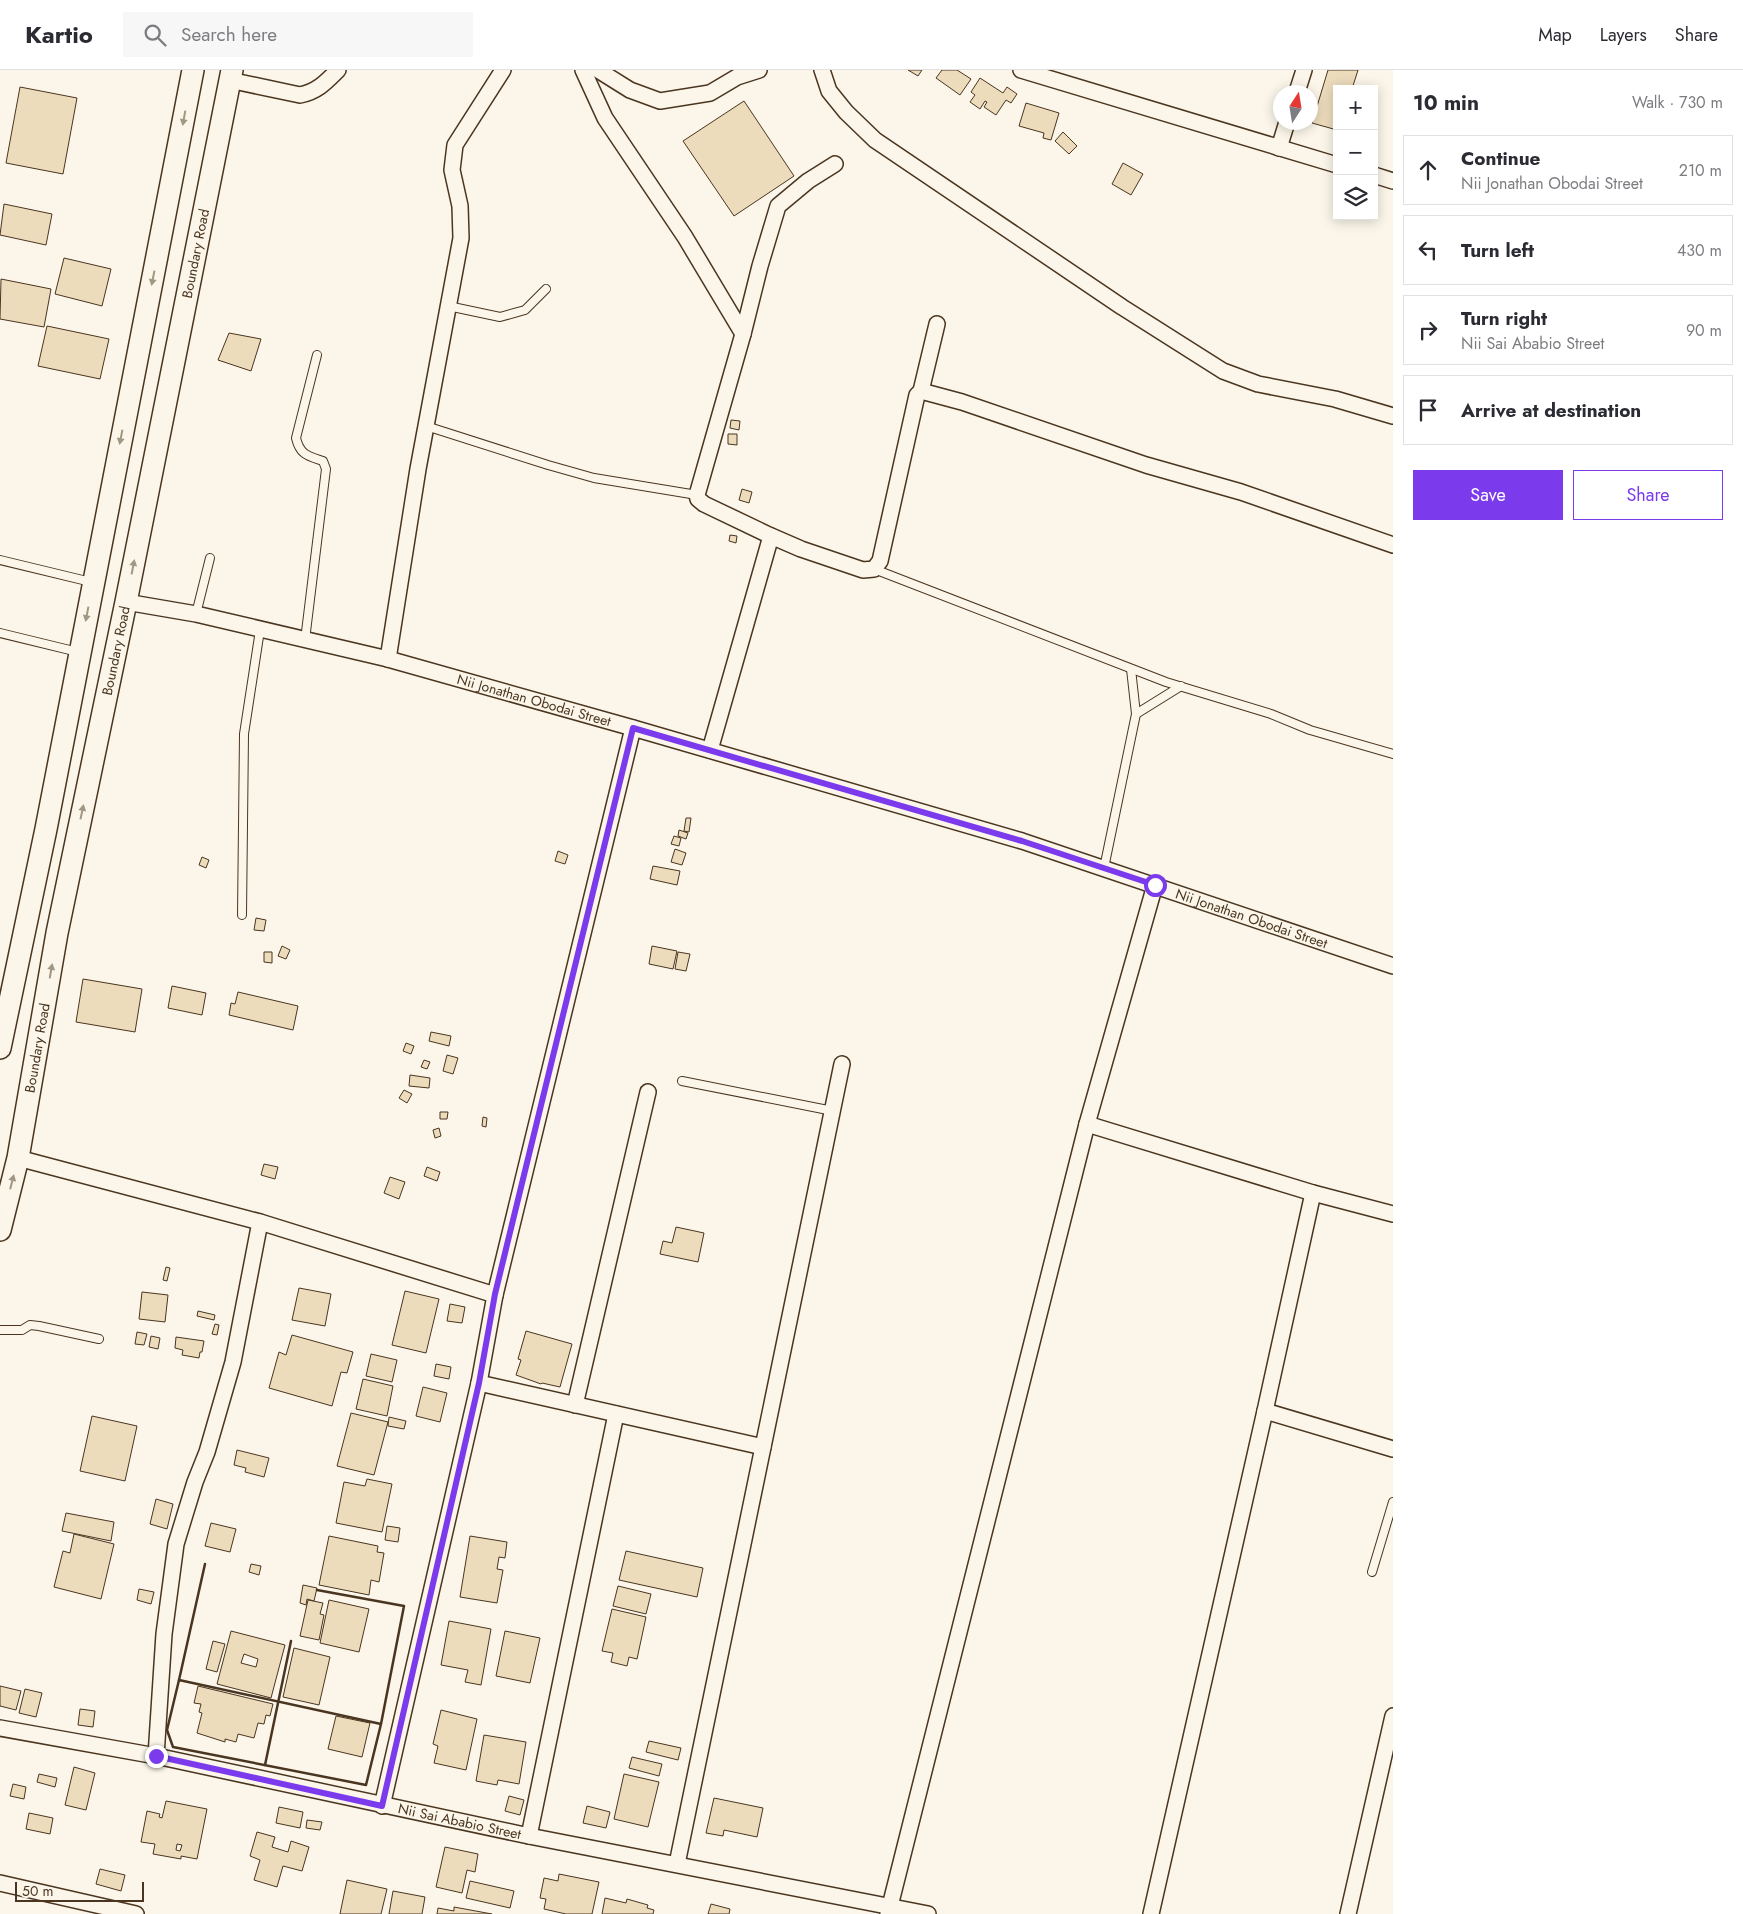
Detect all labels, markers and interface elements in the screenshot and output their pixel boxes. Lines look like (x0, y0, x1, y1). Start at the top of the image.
search box (123, 12, 473, 57)
text: Kartio (25, 17, 93, 52)
icon: search (141, 21, 169, 49)
text: Search here (181, 21, 277, 48)
text: Map (1538, 22, 1572, 48)
text: Layers (1600, 22, 1647, 48)
text: Share (1675, 22, 1718, 48)
north arrow (1273, 85, 1318, 130)
map controls (1333, 85, 1378, 220)
button: + (1333, 85, 1378, 130)
text: 10 min (1413, 88, 1479, 118)
text: Walk · 730 m (1632, 91, 1723, 114)
one-way arrow (179, 110, 187, 126)
button: − (1333, 130, 1378, 175)
text: Continue (1461, 145, 1540, 172)
icon: ahead (1414, 156, 1442, 184)
text: 210 m (1679, 159, 1722, 182)
text: Nii Jonathan Obodai Street (1461, 172, 1643, 195)
button: layers (1333, 175, 1378, 220)
street label: Boundary Road (177, 207, 214, 300)
icon: left (1414, 236, 1442, 264)
text: Turn left (1461, 237, 1534, 264)
text: 430 m (1677, 239, 1722, 262)
one-way arrow (149, 270, 157, 285)
text: Turn right (1461, 305, 1547, 332)
icon: right (1414, 316, 1442, 344)
text: 90 m (1686, 319, 1722, 342)
text: Nii Sai Ababio Street (1461, 332, 1604, 355)
icon: arrive (1414, 396, 1442, 424)
text: Arrive at destination (1461, 397, 1641, 424)
one-way arrow (117, 429, 125, 445)
button: Save (1413, 470, 1563, 520)
button: Share (1573, 470, 1723, 520)
one-way arrow (129, 559, 137, 574)
street label: Boundary Road (97, 604, 135, 697)
one-way arrow (83, 606, 91, 622)
street label: Nii Jonathan Obodai Street (455, 669, 614, 732)
one-way arrow (79, 803, 87, 819)
route start (1144, 874, 1167, 897)
street label: Nii Jonathan Obodai Street (1173, 883, 1331, 953)
one-way arrow (47, 963, 55, 979)
street label: Boundary Road (19, 1001, 55, 1094)
one-way arrow (8, 1175, 16, 1190)
route end (145, 1745, 168, 1768)
street label: Nii Sai Ababio Street (396, 1798, 524, 1844)
scale bar (15, 1879, 144, 1902)
text: 50 m (22, 1881, 53, 1901)

